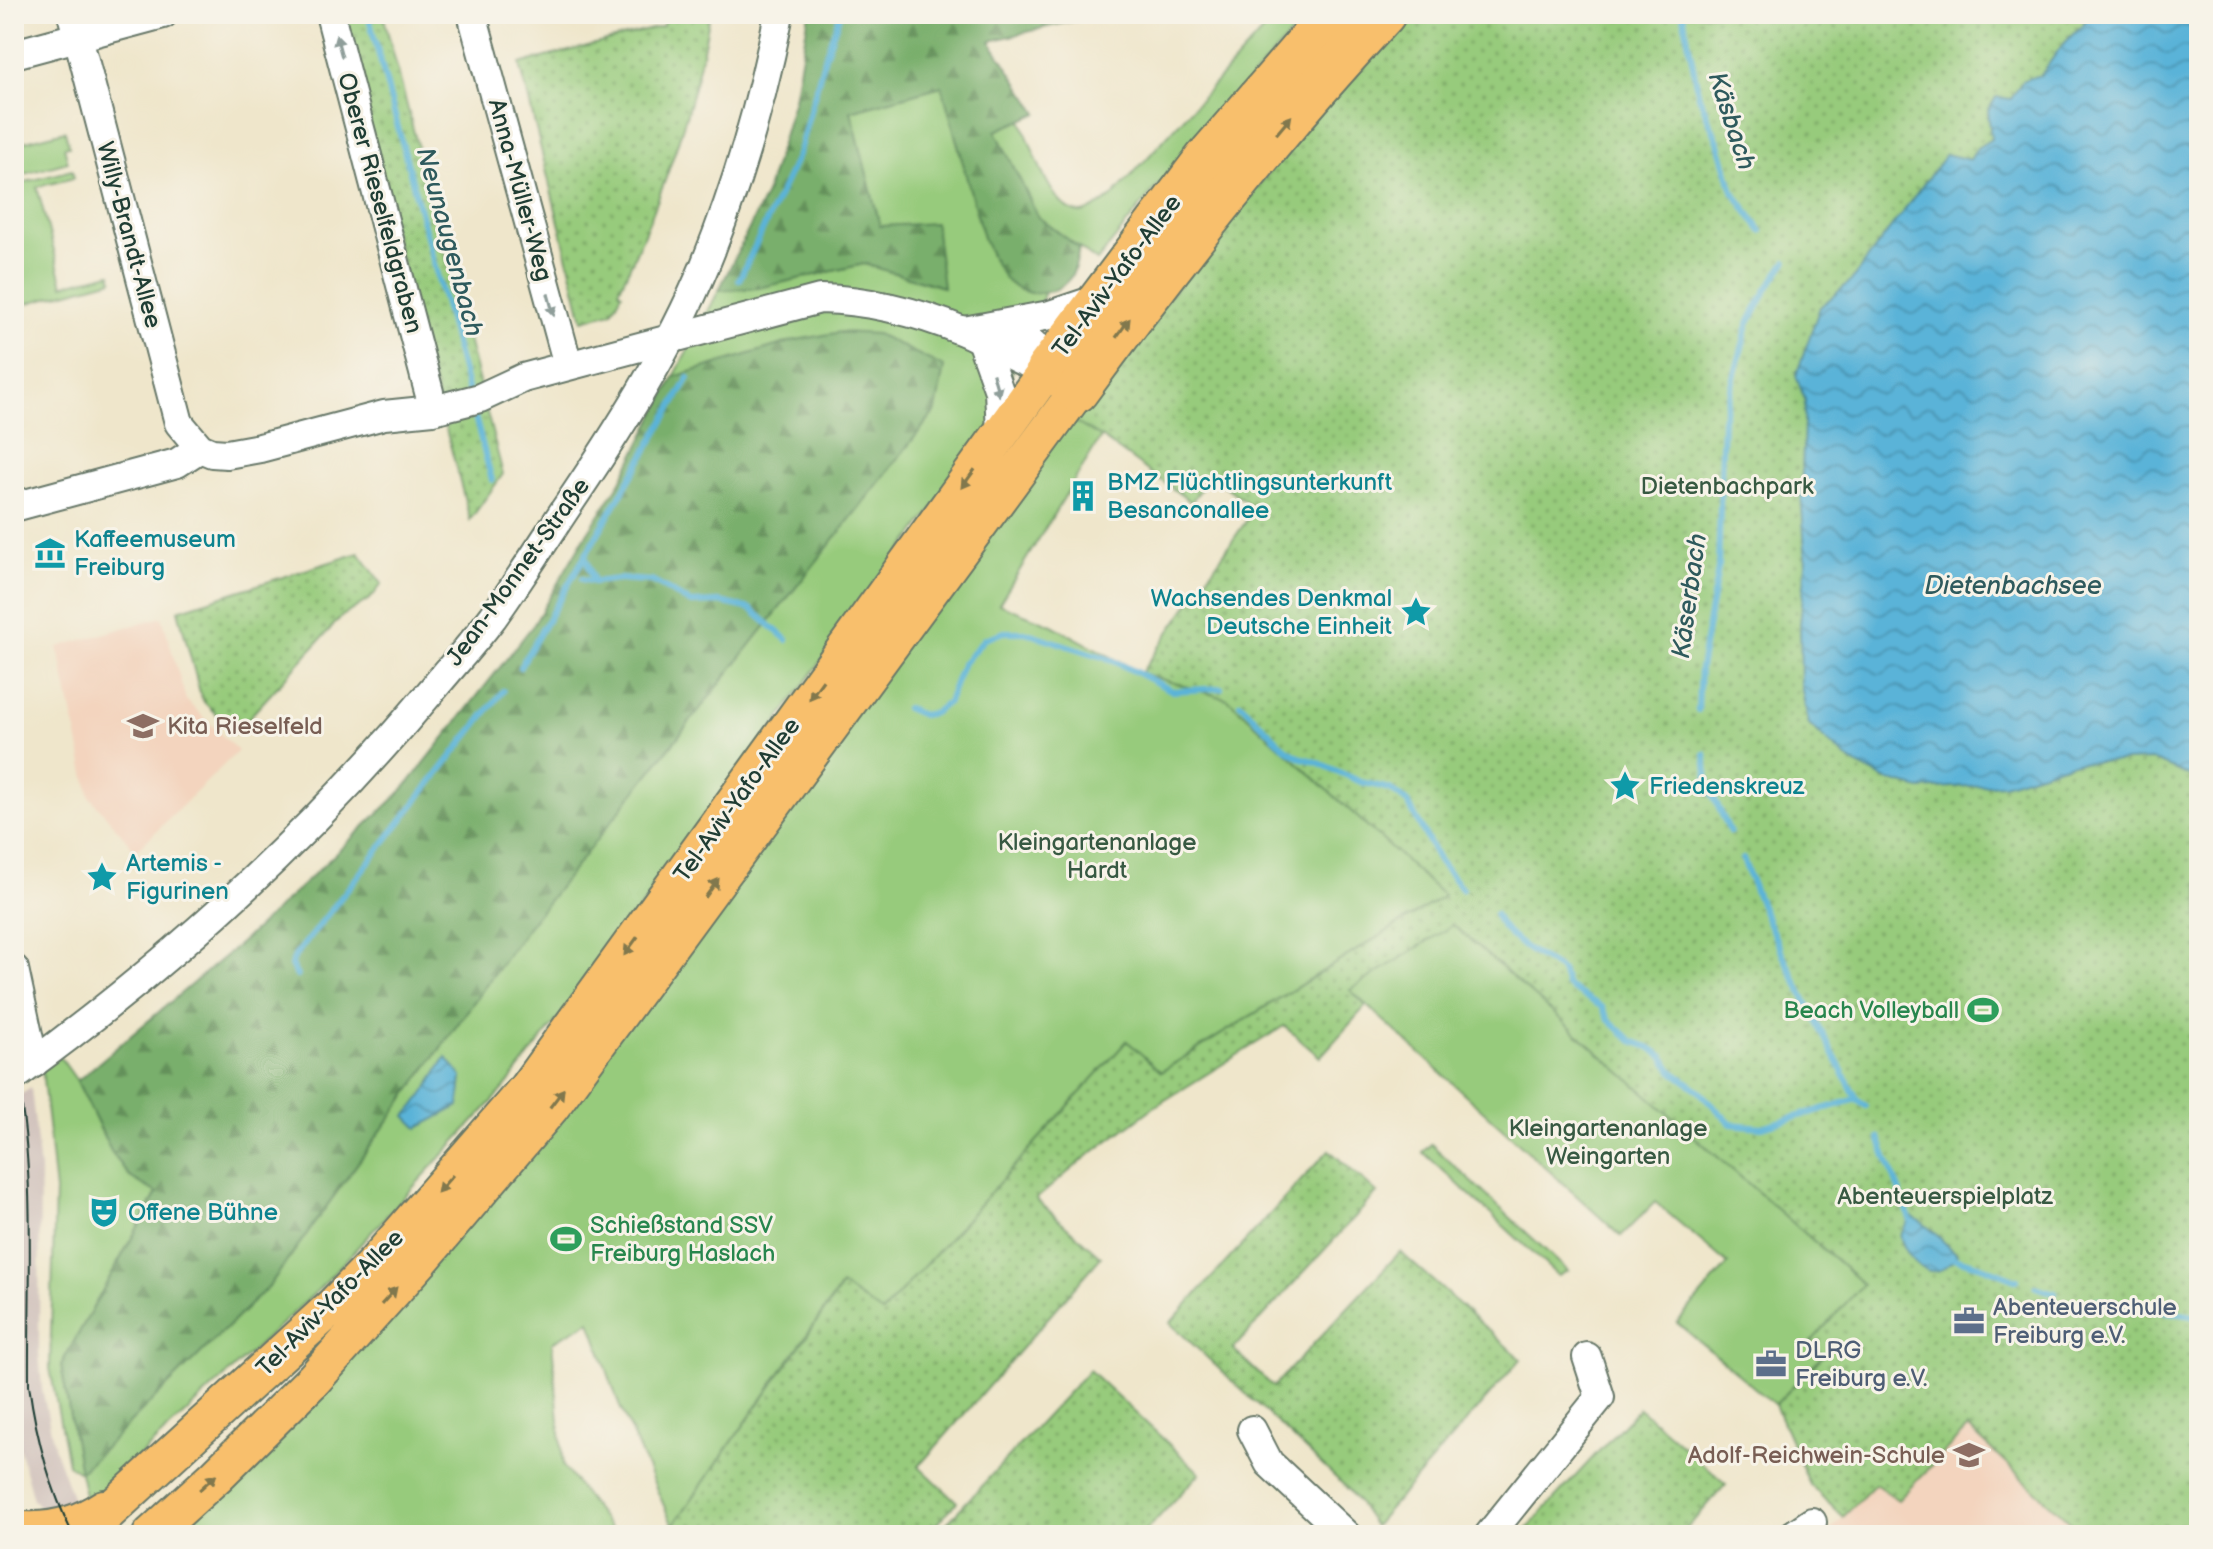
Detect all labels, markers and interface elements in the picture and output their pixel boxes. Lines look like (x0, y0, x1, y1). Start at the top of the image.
one-way arrow (332, 33, 344, 58)
water label: Käsbach (1701, 68, 1761, 174)
street label: Oberer Rieselfeldgraben (331, 70, 429, 336)
street label: Anna-Müller-Weg (482, 96, 558, 284)
one-way arrow (1275, 115, 1292, 135)
street label: Willy-Brandt-Allee (90, 139, 168, 331)
water label: Neunaugenbach (409, 144, 489, 340)
street label: Tel-Aviv-Yafo-Allee (1046, 189, 1188, 363)
one-way arrow (546, 293, 558, 318)
one-way arrow (1114, 318, 1130, 339)
one-way arrow (990, 373, 1003, 397)
one-way arrow (961, 468, 976, 489)
place label: BMZ Flüchtlingsunterkunft Besanconallee (1107, 468, 1393, 525)
street label: Jean-Monnet-Straße (440, 472, 596, 672)
park label: Dietenbachpark (1640, 472, 1814, 501)
building icon: BMZ Flüchtlingsunterkunft Besanconallee (1066, 479, 1100, 513)
place label: Kaffeemuseum Freiburg (74, 525, 236, 582)
water label: Käserbach (1666, 532, 1714, 660)
museum icon: Kaffeemuseum Freiburg (33, 536, 67, 570)
water label: Dietenbachsee (1924, 571, 2102, 602)
place label: Wachsendes Denkmal Deutsche Einheit (1150, 584, 1393, 641)
place icon: Wachsendes Denkmal Deutsche Einheit (1399, 595, 1433, 629)
one-way arrow (808, 679, 824, 701)
school or university icon: Kita Rieselfeld (126, 709, 160, 743)
place label: Kita Rieselfeld (167, 712, 323, 741)
street label: Tel-Aviv-Yafo-Allee (668, 712, 806, 888)
place icon: Friedenskreuz (1608, 769, 1642, 803)
place label: Friedenskreuz (1649, 772, 1805, 801)
park label: Kleingartenanlage Hardt (998, 828, 1196, 885)
place label: Artemis - Figurinen (126, 849, 229, 906)
place icon: Artemis - Figurinen (85, 860, 119, 894)
one-way arrow (704, 878, 719, 899)
one-way arrow (623, 936, 639, 956)
sports icon: Beach Volleyball (1966, 993, 2000, 1027)
place label: Beach Volleyball (1783, 996, 1959, 1025)
one-way arrow (549, 1087, 565, 1108)
park label: Kleingartenanlage Weingarten (1509, 1114, 1707, 1171)
one-way arrow (437, 1173, 454, 1193)
park label: Abenteuerspielplatz (1837, 1182, 2053, 1211)
theatre icon: Offene Bühne (87, 1195, 121, 1229)
place label: Offene Bühne (128, 1198, 278, 1227)
place label: Schießstand SSV Freiburg Haslach (590, 1211, 775, 1268)
sports icon: Schießstand SSV Freiburg Haslach (549, 1222, 583, 1256)
street label: Tel-Aviv-Yafo-Allee (250, 1223, 410, 1383)
one-way arrow (380, 1286, 397, 1306)
place label: Abenteuerschule Freiburg e.V. (1993, 1293, 2177, 1350)
office icon: Abenteuerschule Freiburg e.V. (1952, 1304, 1986, 1338)
place label: DLRG Freiburg e.V. (1795, 1336, 1927, 1393)
office icon: DLRG Freiburg e.V. (1754, 1347, 1788, 1381)
school or university icon: Adolf-Reichwein-Schule (1952, 1438, 1986, 1472)
place label: Adolf-Reichwein-Schule (1688, 1441, 1945, 1470)
one-way arrow (199, 1474, 218, 1492)

